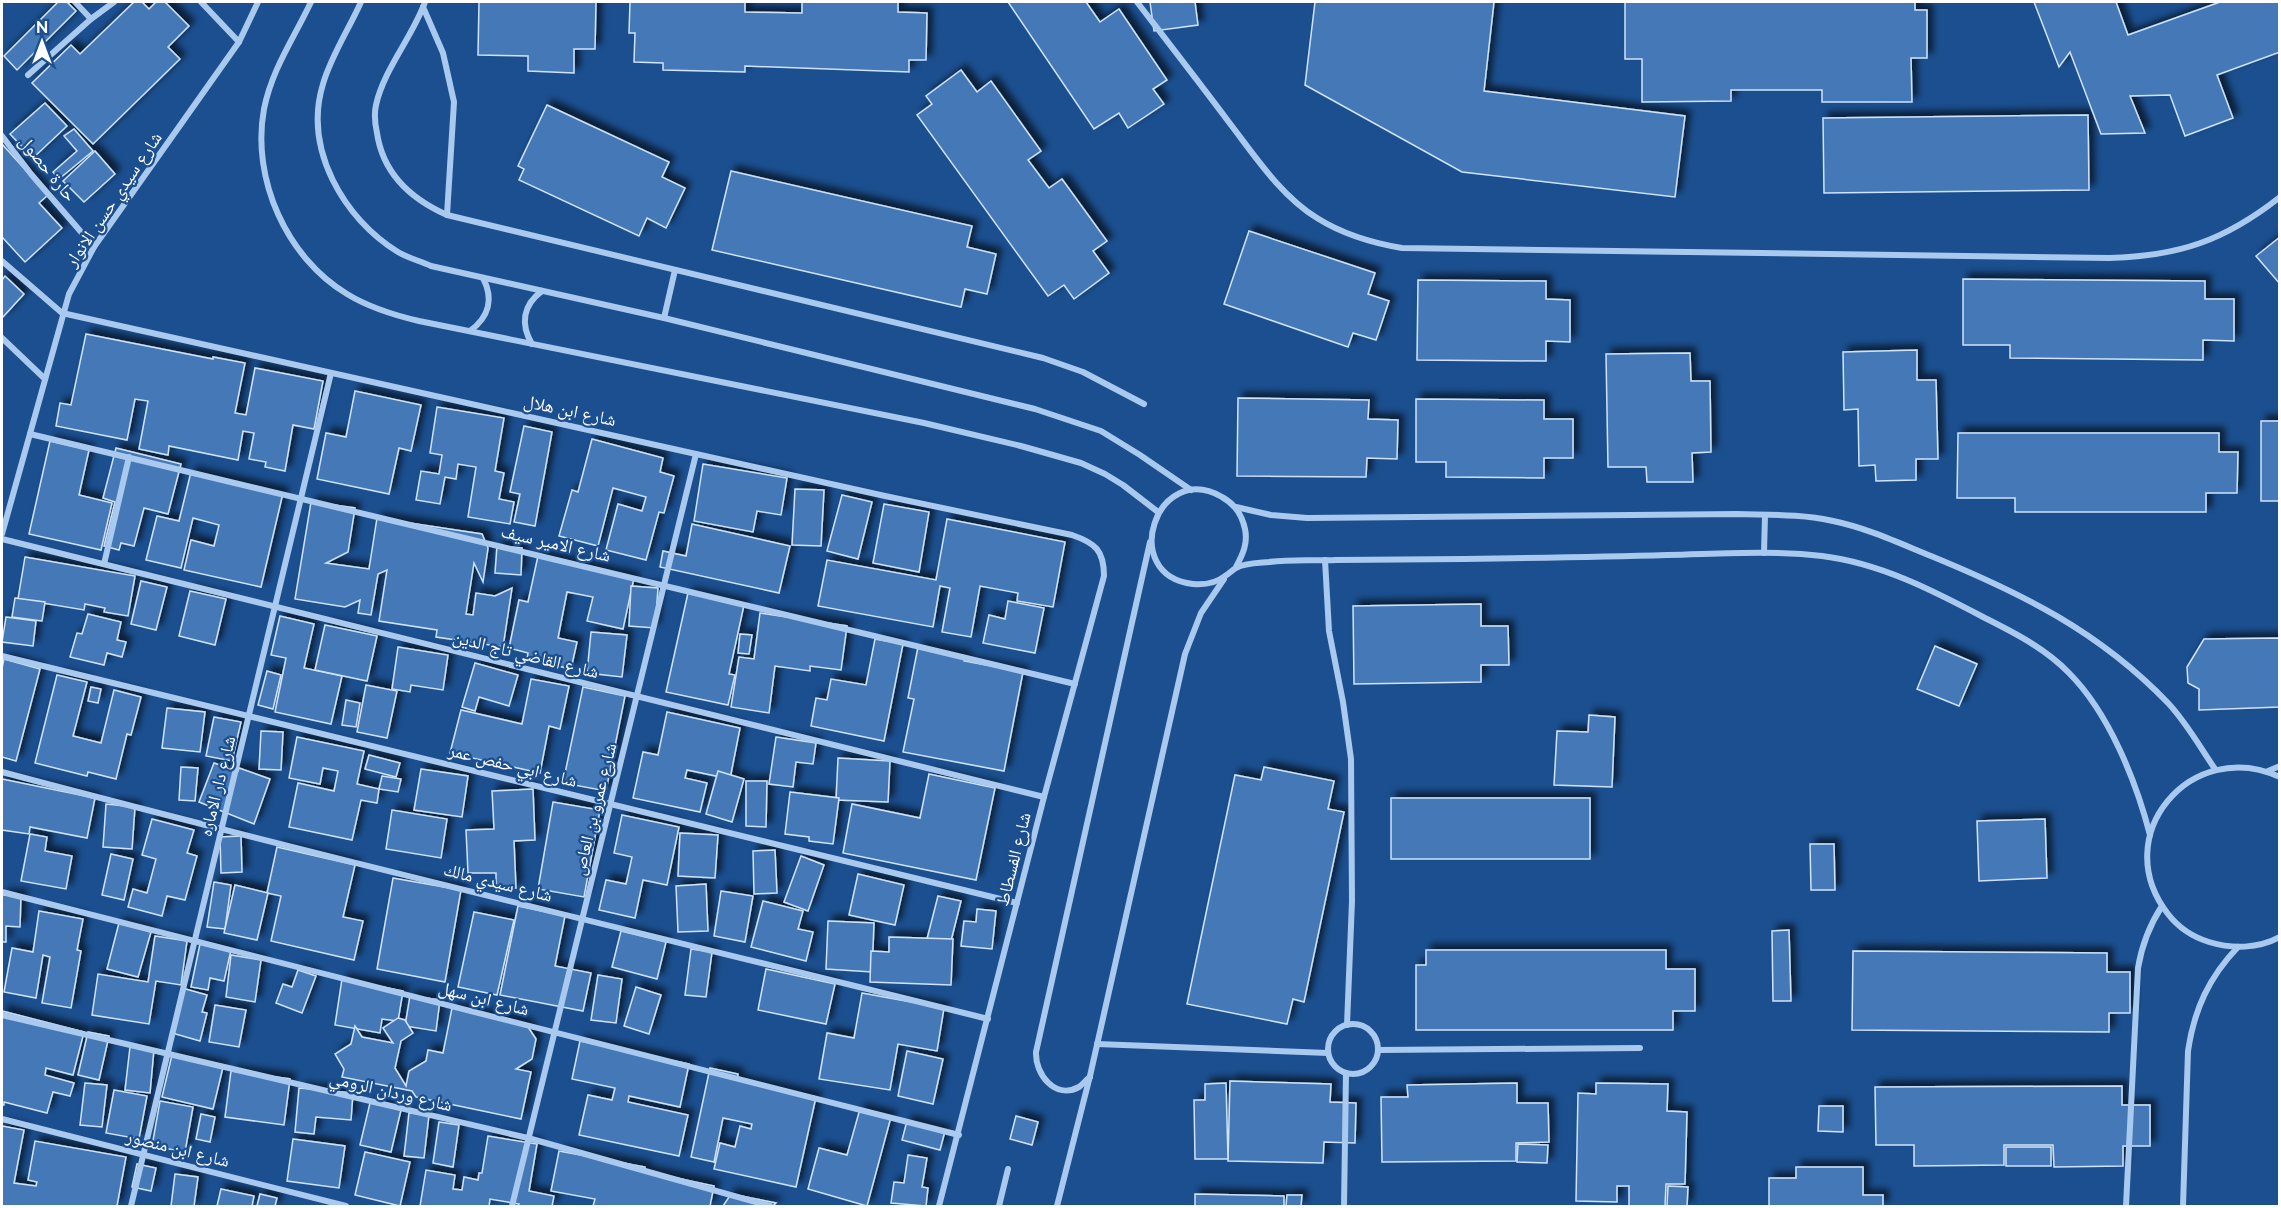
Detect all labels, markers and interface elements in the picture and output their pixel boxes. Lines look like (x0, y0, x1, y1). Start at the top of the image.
north arrow (12, 12, 72, 72)
text: N (36, 18, 48, 37)
street label: شارع سيدي حسن الانوار (60, 128, 170, 274)
street label: حارة حصول (14, 131, 81, 206)
street label: شارع ابن هلال (522, 390, 618, 431)
street label: شارع الامير سيف (499, 520, 613, 567)
street label: شارع القاضي تاج الدين (450, 626, 601, 687)
street label: شارع دار الاماره (194, 734, 241, 839)
street label: شارع ابي حفص عمر (445, 739, 579, 796)
street label: شارع عمرو بن العاص (567, 741, 622, 878)
street label: شارع الفسطاط (991, 810, 1036, 908)
street label: شارع سيدي مالك (440, 858, 554, 910)
street label: شارع ابن سهل (436, 977, 531, 1020)
street label: شارع وردان الرومي (326, 1067, 454, 1120)
street label: شارع ابن منصور (123, 1125, 232, 1172)

